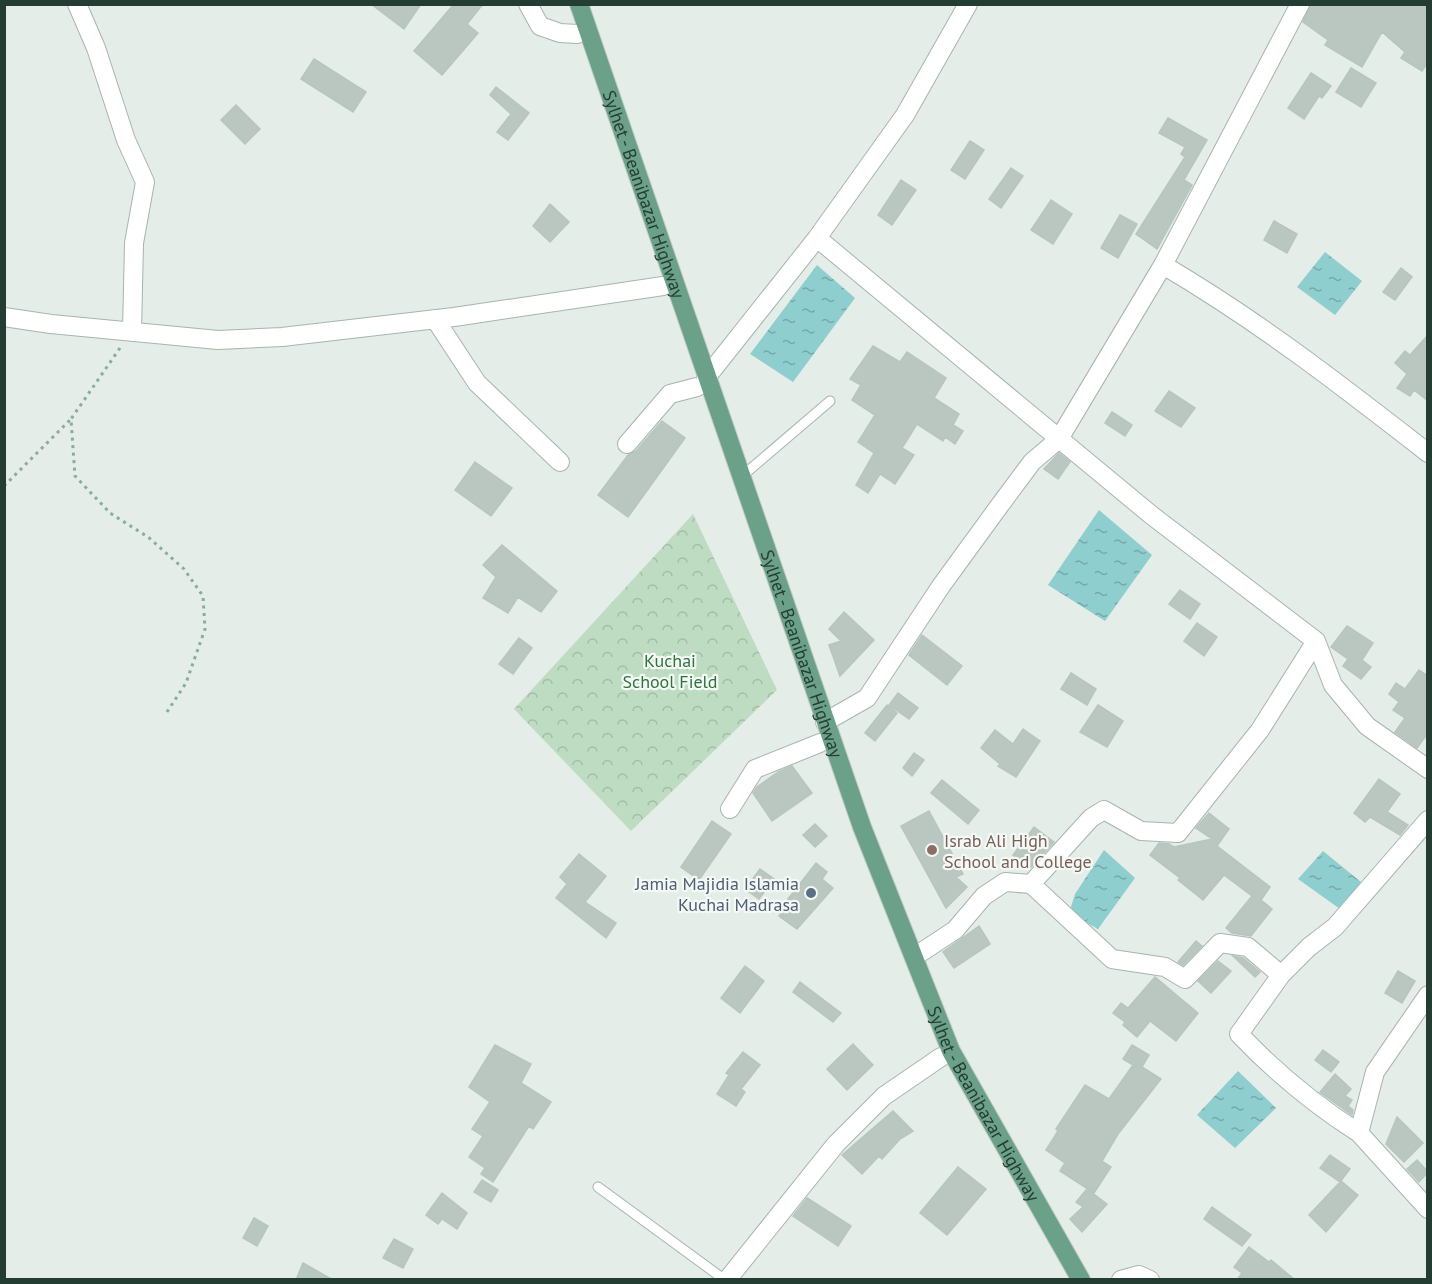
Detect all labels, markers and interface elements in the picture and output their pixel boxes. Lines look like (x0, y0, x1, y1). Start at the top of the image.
street label: Sylhet - Beanibazar Highway (598, 87, 691, 302)
street label: Sylhet - Beanibazar Highway (756, 547, 849, 761)
park label: Kuchai School Field (622, 649, 718, 693)
place label: Israb Ali High School and College (944, 829, 1092, 873)
marker: Israb Ali High School and College (925, 843, 939, 857)
place label: Jamia Majidia Islamia Kuchai Madrasa (634, 872, 799, 916)
marker: Jamia Majidia Islamia Kuchai Madrasa (804, 886, 818, 900)
street label: Sylhet - Beanibazar Highway (923, 1003, 1046, 1206)

